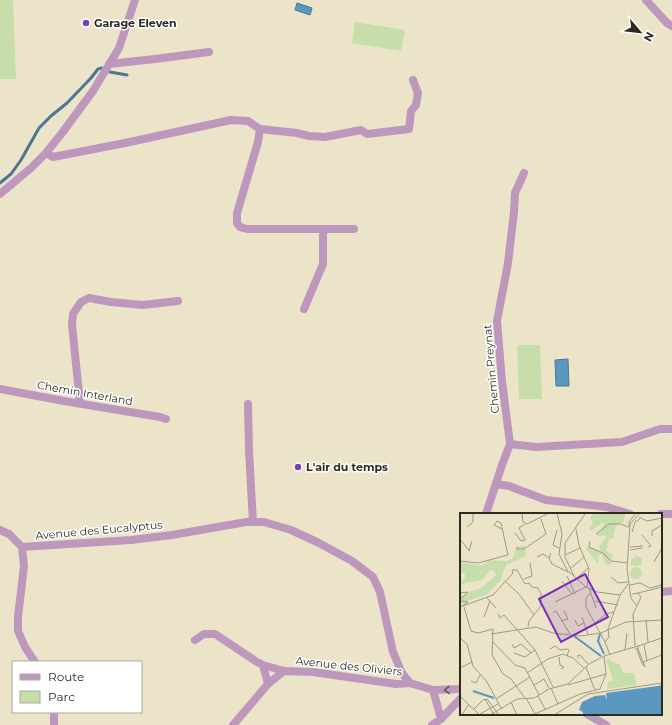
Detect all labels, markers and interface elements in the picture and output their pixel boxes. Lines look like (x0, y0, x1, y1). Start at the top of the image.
north arrow (620, 12, 660, 52)
place label: Garage Eleven (94, 16, 177, 30)
marker: Garage Eleven (81, 18, 91, 28)
text: N (641, 29, 657, 44)
street label: Chemin Preynat (480, 323, 502, 414)
street label: Chemin Interland (36, 378, 134, 408)
place label: L'air du temps (306, 460, 388, 474)
marker: L'air du temps (293, 462, 303, 472)
inset map (460, 513, 662, 715)
street label: Avenue des Eucalyptus (35, 517, 164, 543)
street label: Avenue des Oliviers (295, 653, 404, 679)
legend (12, 661, 142, 713)
text: Route (48, 669, 84, 684)
one-way arrow (444, 686, 450, 694)
text: Parc (48, 689, 75, 704)

